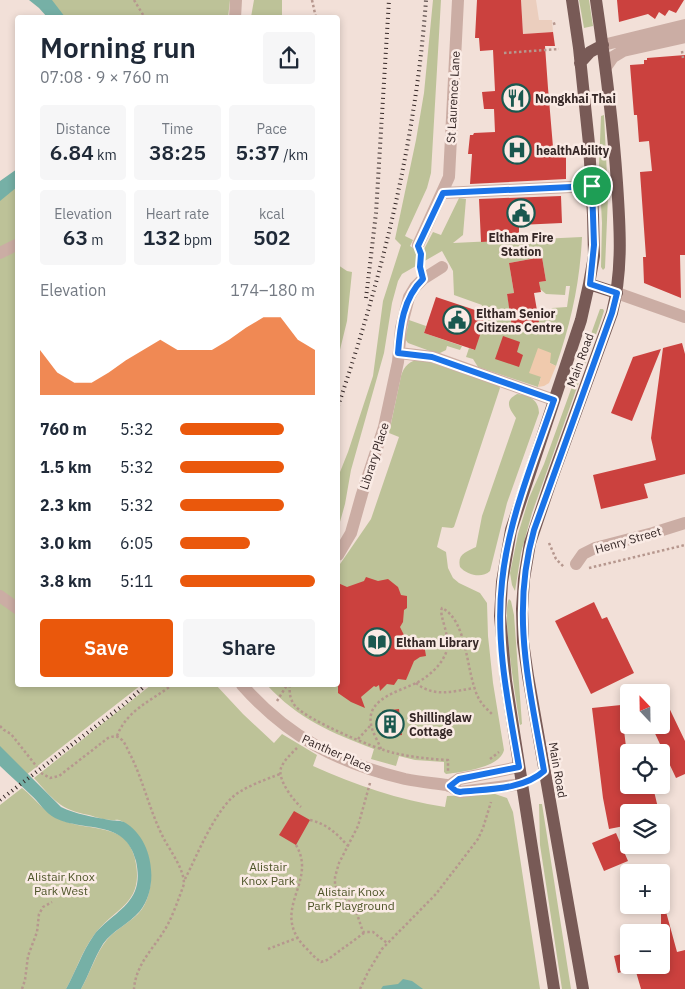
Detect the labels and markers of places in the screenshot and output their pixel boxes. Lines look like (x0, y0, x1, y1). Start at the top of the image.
restaurant icon: Nongkhai Thai (501, 83, 531, 113)
place label: Nongkhai Thai (535, 91, 616, 106)
hospital icon: healthAbility (502, 135, 532, 165)
place label: healthAbility (536, 143, 610, 158)
pin (571, 165, 613, 207)
public building icon: Eltham Fire Station (506, 198, 536, 228)
place label: Eltham Fire Station (489, 230, 554, 259)
public building icon: Eltham Senior Citizens Centre (442, 305, 472, 335)
place label: Eltham Senior Citizens Centre (476, 306, 562, 335)
library icon: Eltham Library (362, 627, 392, 657)
place label: Eltham Library (396, 635, 480, 650)
building icon: Shillinglaw Cottage (375, 709, 405, 739)
place label: Shillinglaw Cottage (409, 710, 472, 739)

